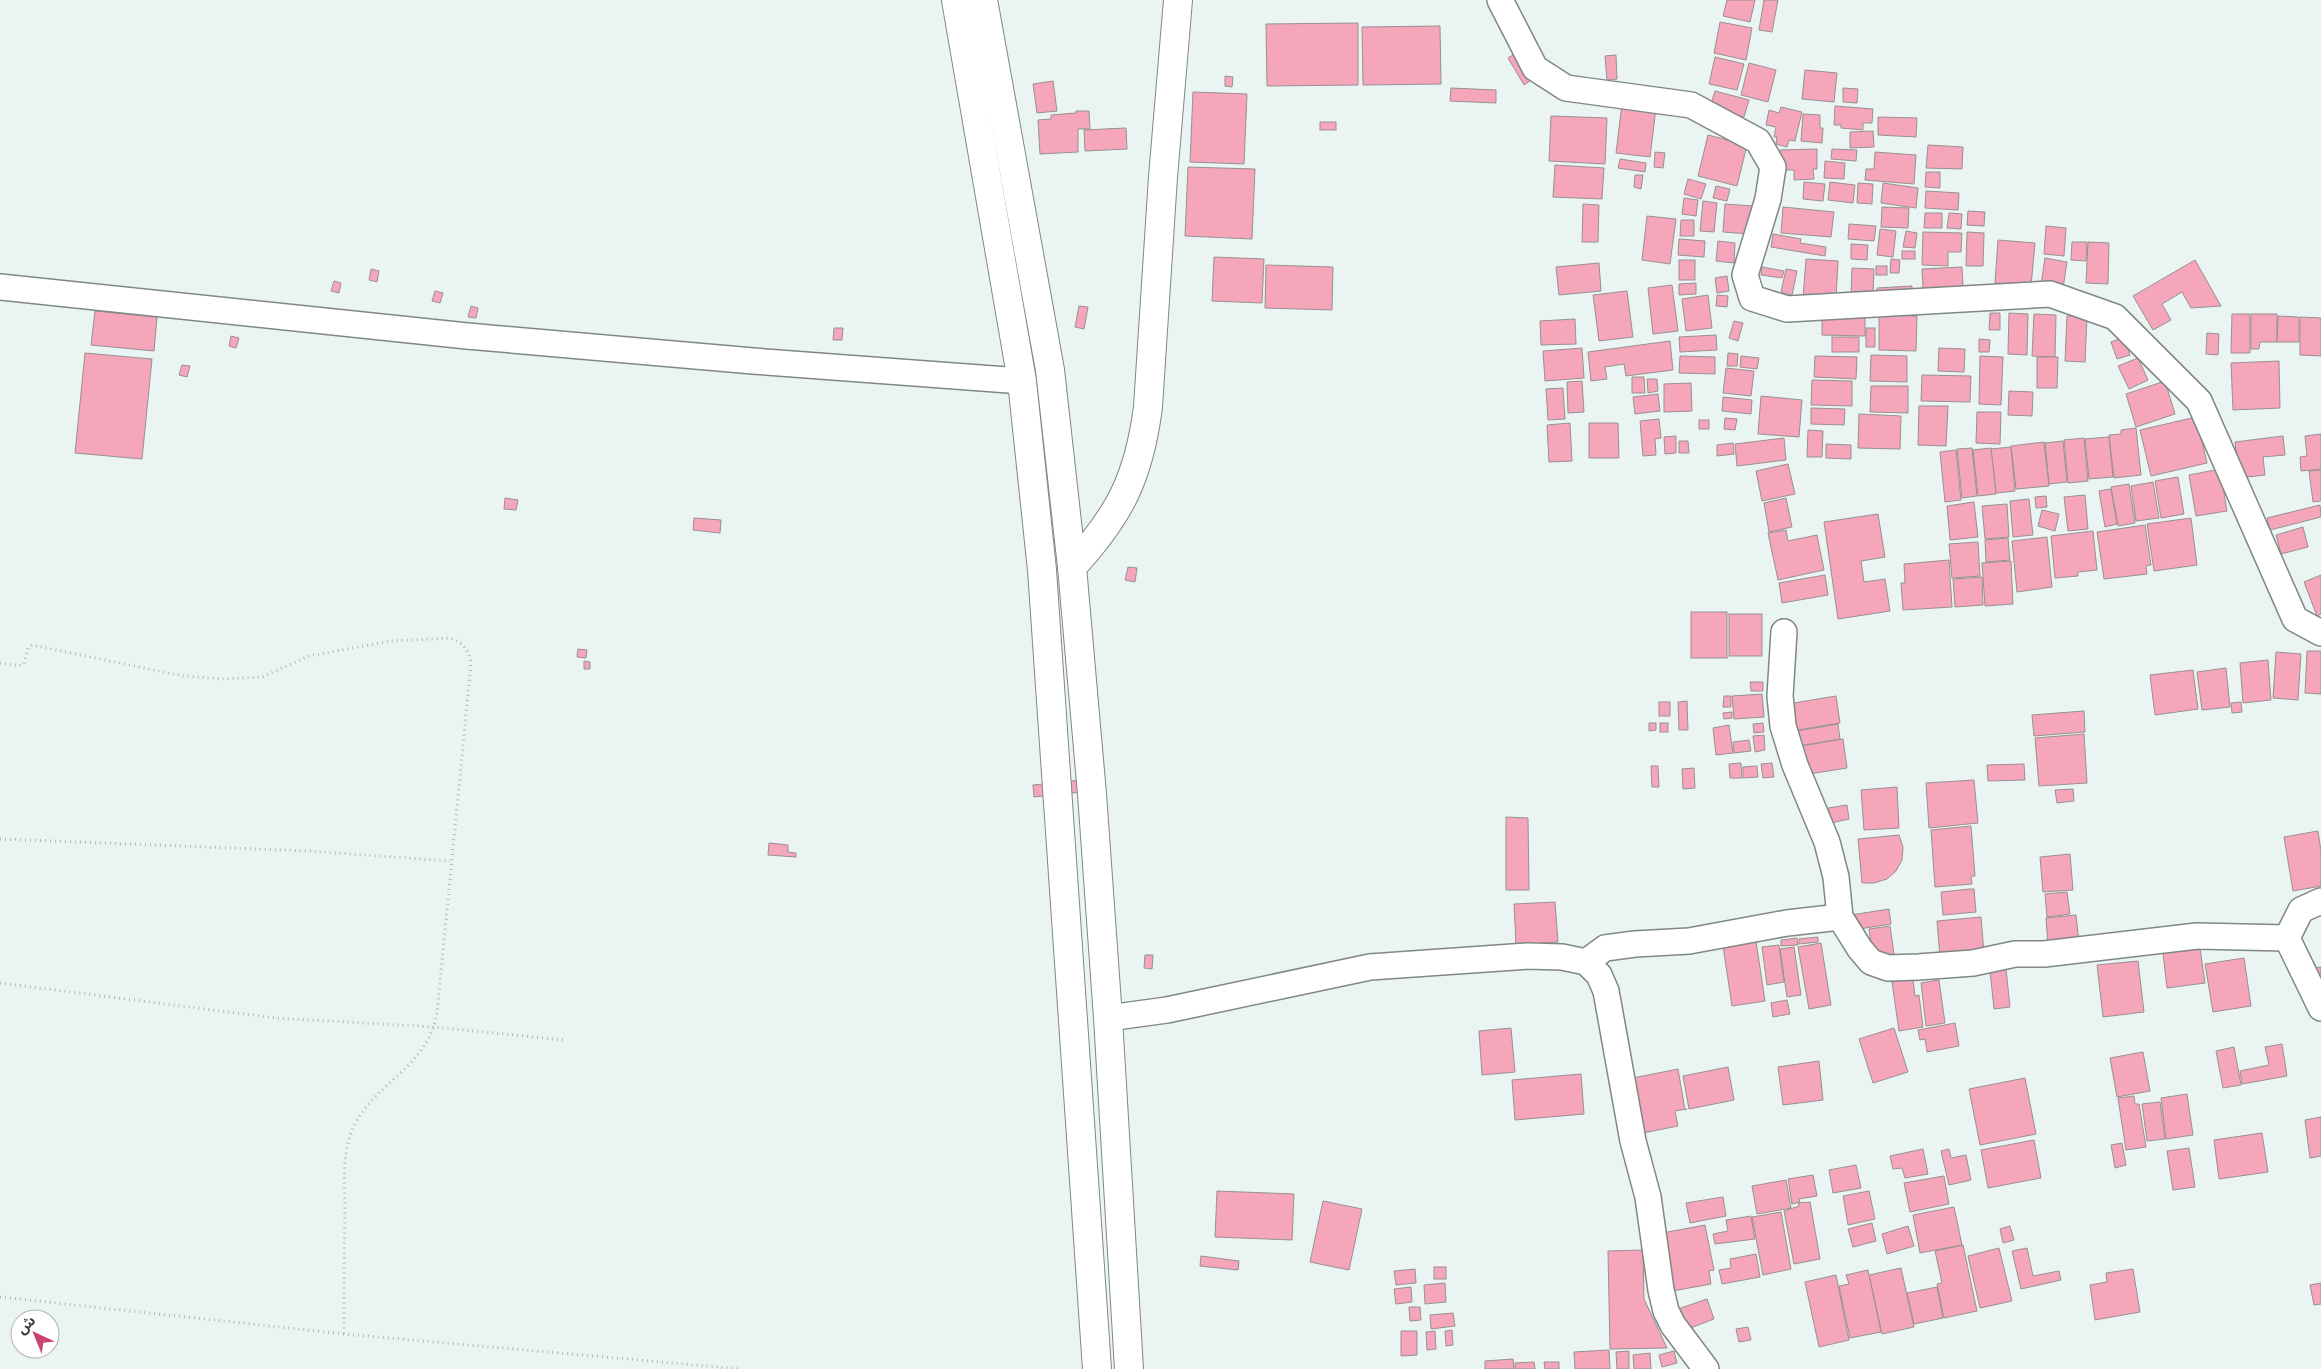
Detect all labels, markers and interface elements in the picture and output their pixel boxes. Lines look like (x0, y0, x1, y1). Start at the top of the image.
north arrow (10, 1309, 60, 1359)
text: ش (14, 1312, 38, 1337)

